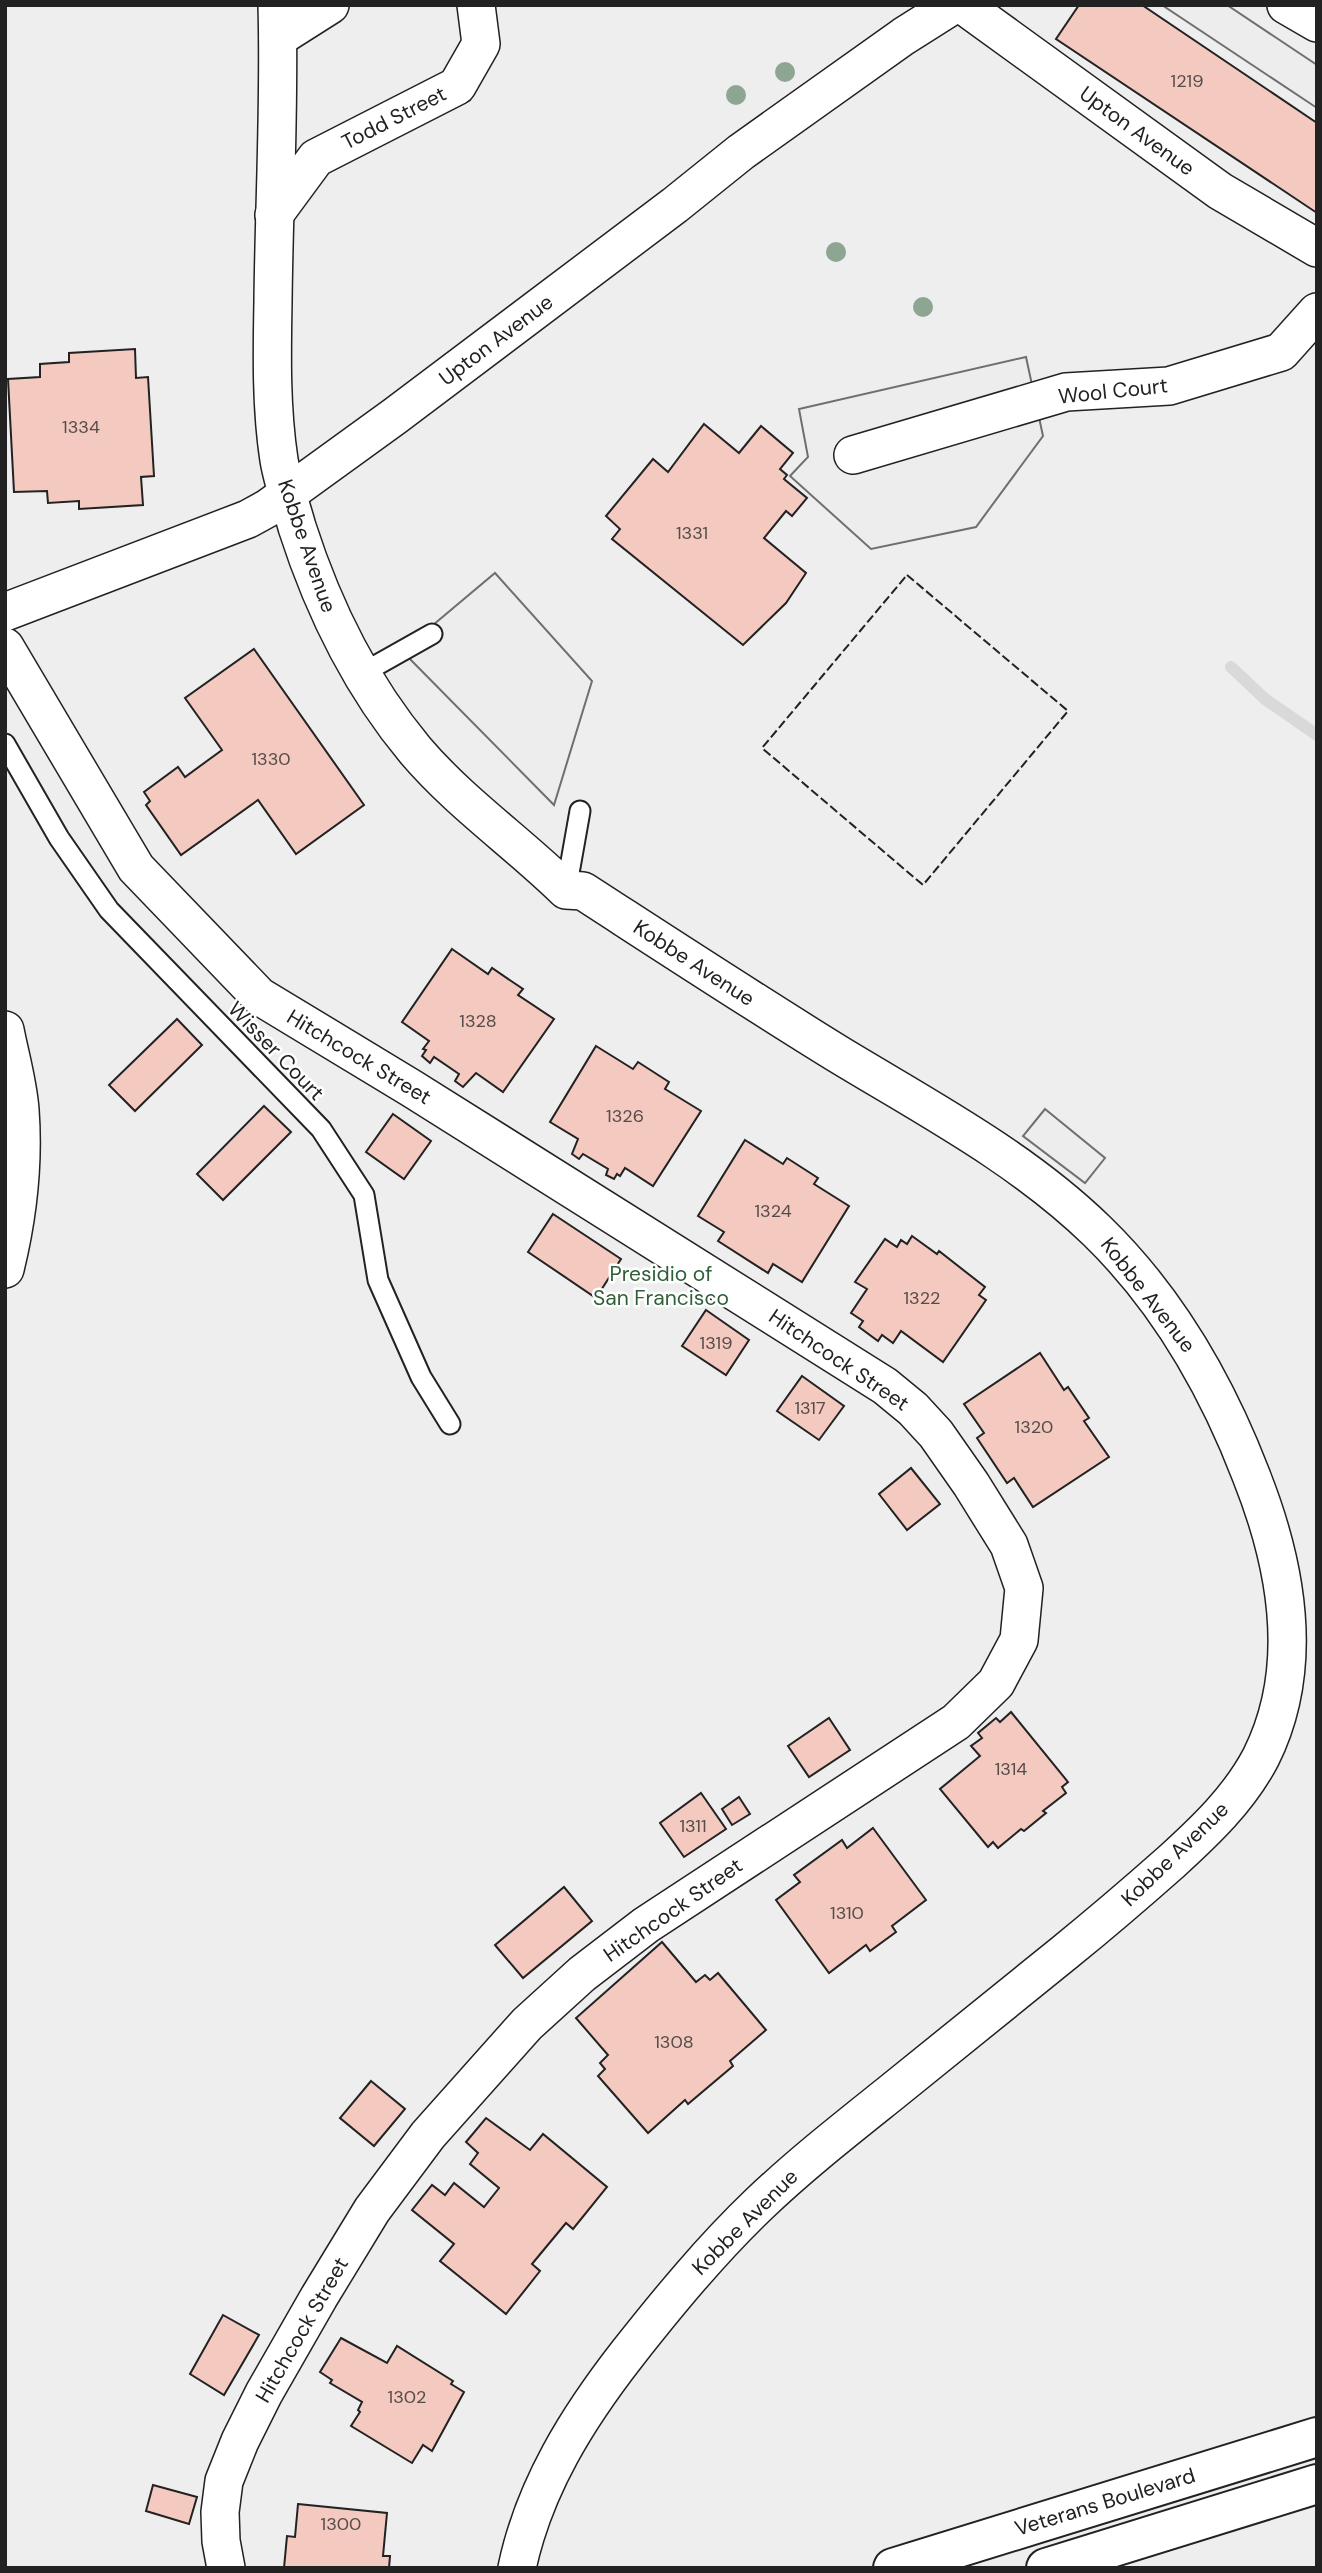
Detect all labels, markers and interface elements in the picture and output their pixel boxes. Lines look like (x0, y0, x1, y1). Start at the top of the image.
house number: 1219 (1171, 69, 1203, 93)
street label: Todd Street (337, 80, 451, 156)
street label: Upton Avenue (1074, 80, 1200, 182)
street label: Upton Avenue (433, 288, 559, 392)
street label: Wool Court (1057, 371, 1169, 411)
house number: 1334 (62, 415, 100, 439)
street label: Kobbe Avenue (271, 476, 343, 616)
house number: 1331 (676, 521, 708, 545)
house number: 1330 (251, 747, 291, 771)
street label: Kobbe Avenue (628, 913, 760, 1013)
street label: Wisser Court (222, 995, 330, 1107)
street label: Hitchcock Street (282, 1003, 436, 1111)
house number: 1328 (459, 1009, 497, 1033)
house number: 1326 (606, 1104, 644, 1128)
house number: 1324 (754, 1199, 792, 1223)
street label: Kobbe Avenue (1094, 1232, 1202, 1359)
park label: Presidio of San Francisco (593, 1260, 729, 1312)
house number: 1322 (904, 1286, 941, 1310)
street label: Hitchcock Street (763, 1303, 915, 1417)
house number: 1319 (700, 1331, 732, 1355)
house number: 1317 (794, 1396, 826, 1420)
house number: 1320 (1015, 1415, 1053, 1439)
house number: 1314 (995, 1757, 1027, 1781)
street label: Kobbe Avenue (1115, 1796, 1235, 1912)
house number: 1311 (679, 1814, 707, 1838)
street label: Hitchcock Street (598, 1852, 748, 1968)
house number: 1310 (830, 1901, 864, 1925)
house number: 1308 (654, 2030, 694, 2054)
street label: Kobbe Avenue (686, 2163, 804, 2281)
street label: Hitchcock Street (249, 2252, 355, 2408)
house number: 1302 (388, 2385, 426, 2409)
street label: Veterans Boulevard (1011, 2461, 1199, 2543)
house number: 1300 (321, 2512, 361, 2536)

